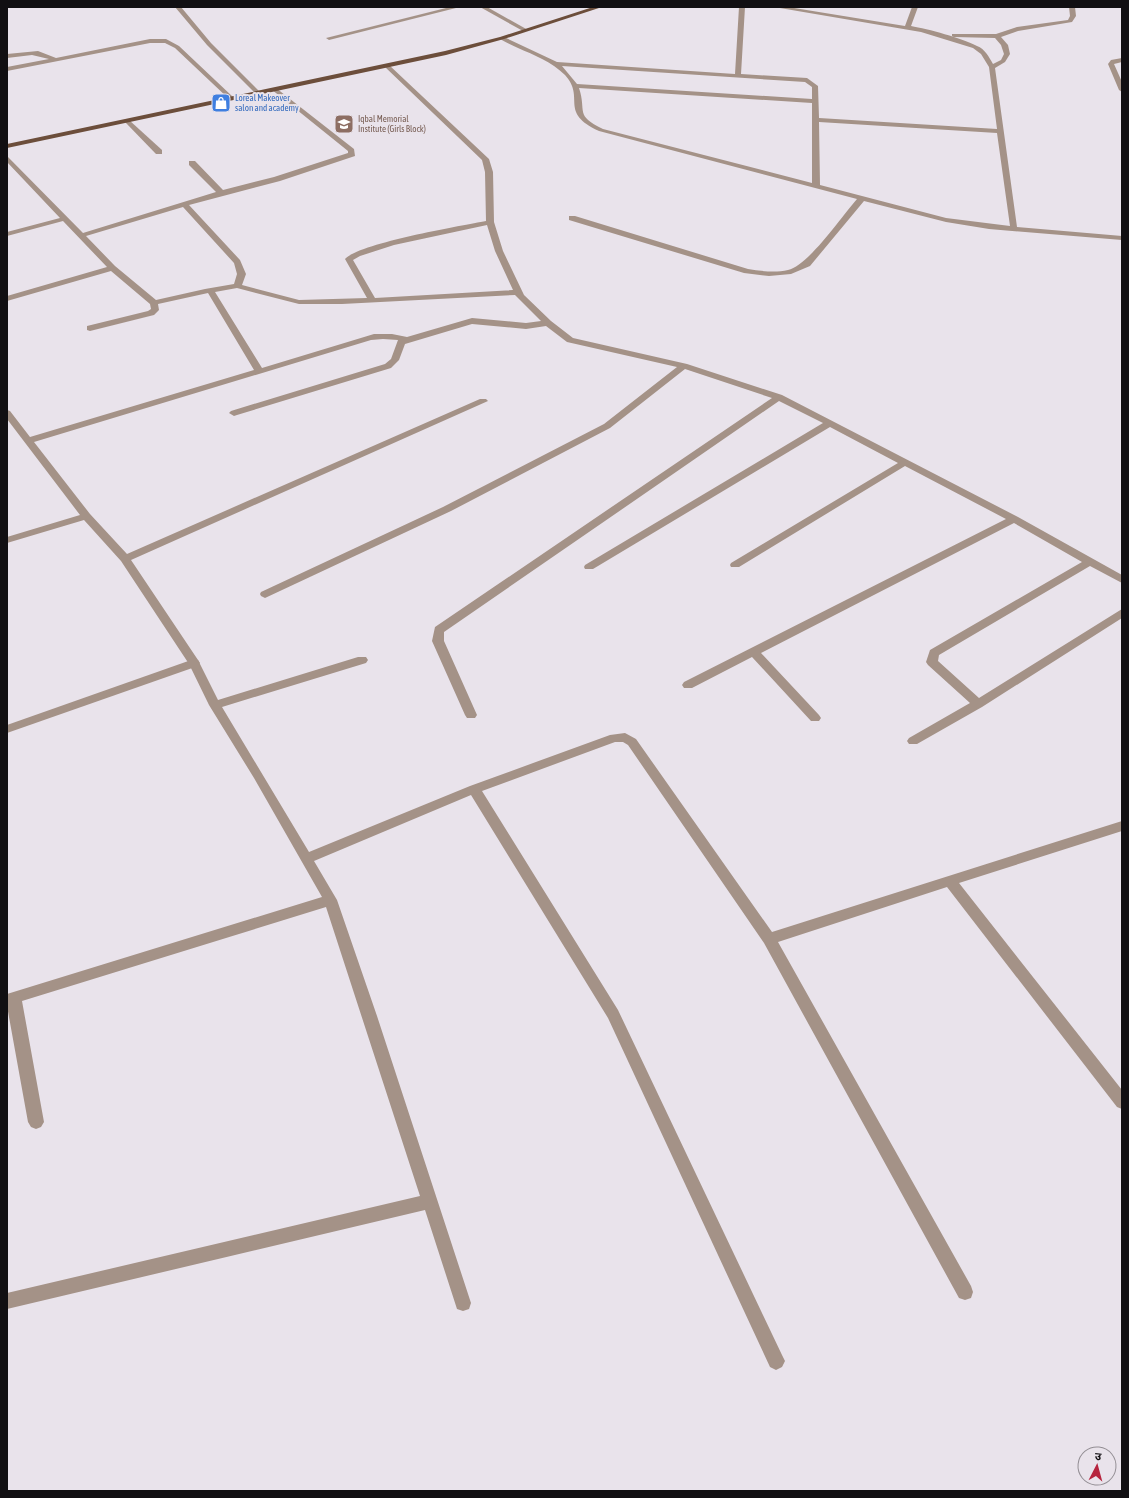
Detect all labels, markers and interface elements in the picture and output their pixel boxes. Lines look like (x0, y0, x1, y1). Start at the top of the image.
shop icon: Loreal Makeover salon and academy (210, 92, 232, 114)
place label: Loreal Makeover salon and academy (235, 93, 299, 113)
school or university icon: Iqbal Memorial Institute (Girls Block) (333, 113, 355, 135)
place label: Iqbal Memorial Institute (Girls Block) (358, 114, 426, 134)
north arrow (1077, 1446, 1117, 1486)
text: उ (1094, 1450, 1102, 1462)

